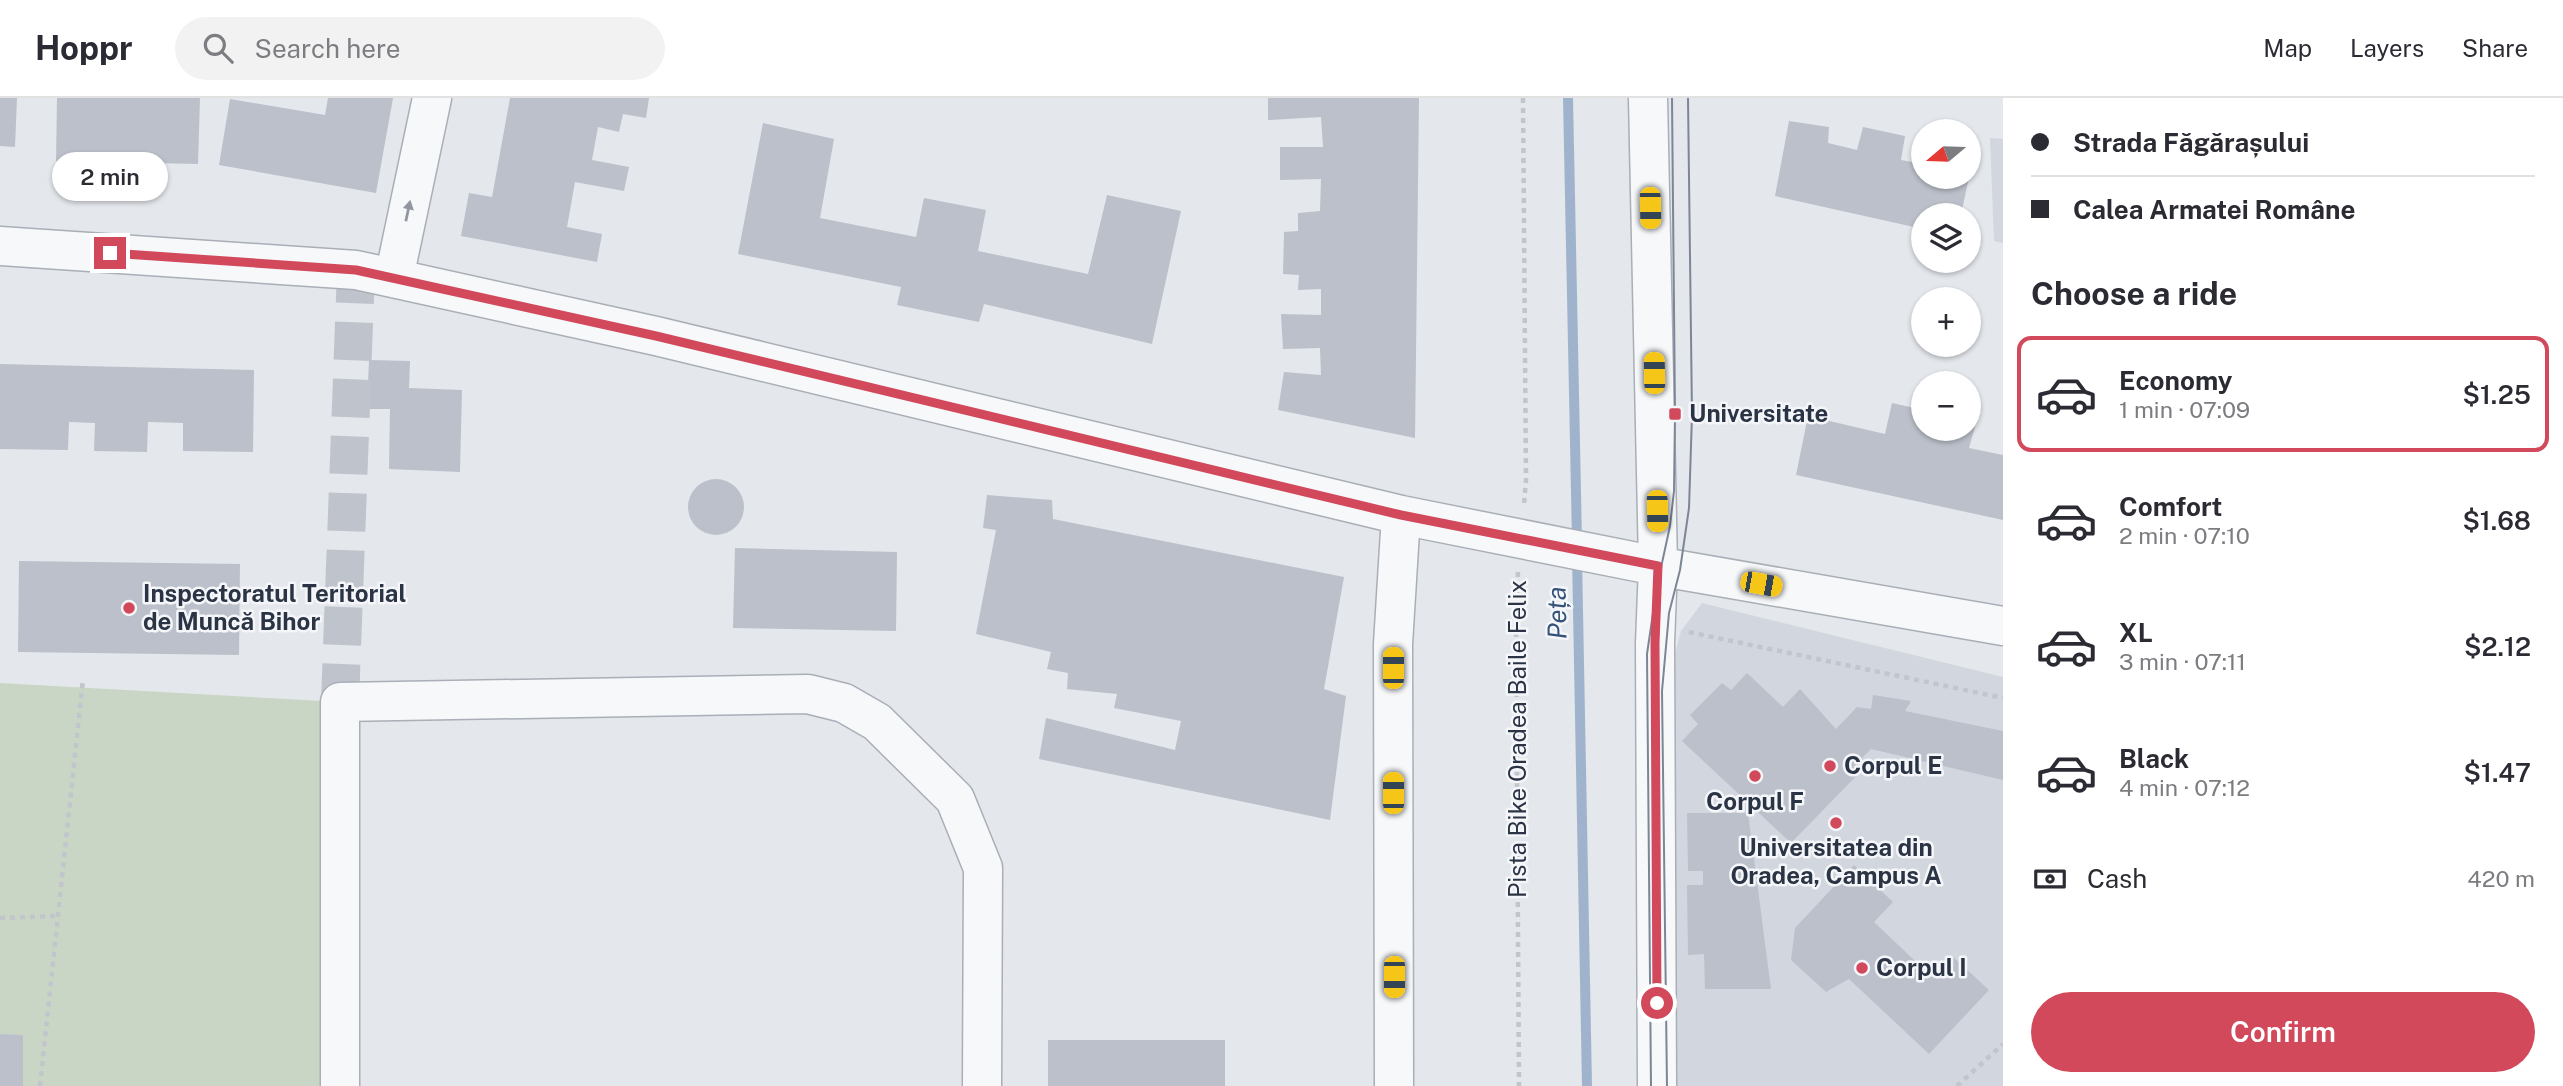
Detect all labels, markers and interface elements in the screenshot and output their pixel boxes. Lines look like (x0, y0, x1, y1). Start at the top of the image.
search box (175, 17, 665, 80)
text: Hoppr (35, 29, 133, 67)
icon: search (199, 29, 237, 67)
text: Search here (255, 33, 401, 64)
text: Map (2263, 34, 2312, 62)
text: Layers (2350, 34, 2424, 62)
text: Share (2462, 34, 2528, 62)
north arrow (1911, 119, 1981, 189)
map controls (1911, 119, 1981, 441)
text: Strada Făgărașului (2073, 127, 2309, 158)
callout: 2 min (52, 152, 168, 200)
text: 2 min (80, 163, 140, 190)
car (1640, 187, 1661, 229)
text: Calea Armatei Române (2073, 194, 2355, 225)
one-way arrow (403, 200, 414, 222)
button: layers (1911, 203, 1981, 273)
route end (94, 237, 126, 269)
text: Choose a ride (2031, 275, 2237, 312)
button: + (1911, 287, 1981, 357)
car (1644, 352, 1665, 394)
icon: car (2035, 363, 2098, 426)
text: Economy (2119, 365, 2232, 396)
button: − (1911, 371, 1981, 441)
text: $1.25 (2462, 379, 2531, 410)
text: 1 min · 07:09 (2119, 396, 2250, 423)
place label: Universitate (1689, 399, 1828, 427)
marker: Universitate (1667, 406, 1683, 422)
icon: car (2035, 489, 2098, 552)
car (1647, 490, 1668, 532)
text: Comfort (2119, 491, 2222, 522)
text: $1.68 (2462, 505, 2531, 536)
text: 2 min · 07:10 (2119, 522, 2250, 549)
car (1739, 570, 1784, 598)
place label: Inspectoratul Teritorial de Muncă Bihor (143, 579, 406, 635)
street label: Pista Bike Oradea Baile Felix (1503, 580, 1531, 898)
water label: Peța (1541, 586, 1572, 640)
marker: Inspectoratul Teritorial de Muncă Bihor (121, 600, 137, 616)
icon: car (2035, 615, 2098, 678)
text: XL (2119, 617, 2153, 648)
text: $2.12 (2464, 631, 2531, 662)
car (1383, 647, 1404, 689)
text: 3 min · 07:11 (2119, 648, 2246, 675)
icon: car (2035, 741, 2098, 804)
text: Black (2119, 743, 2189, 774)
place label: Corpul E (1844, 751, 1942, 779)
text: $1.47 (2464, 757, 2531, 788)
marker: Corpul E (1822, 758, 1838, 774)
marker: Corpul F (1747, 768, 1763, 784)
car (1383, 772, 1404, 814)
text: 4 min · 07:12 (2119, 774, 2250, 801)
place label: Corpul F (1706, 787, 1804, 815)
marker: Universitatea din Oradea, Campus A (1828, 815, 1844, 831)
place label: Universitatea din Oradea, Campus A (1730, 833, 1942, 889)
icon: cash (2031, 860, 2069, 898)
text: Cash (2087, 863, 2147, 894)
text: 420 m (2467, 865, 2535, 892)
place label: Corpul I (1876, 953, 1967, 981)
car (1384, 956, 1405, 998)
marker: Corpul I (1854, 960, 1870, 976)
route start (1641, 987, 1673, 1019)
button: Confirm (2031, 992, 2535, 1072)

